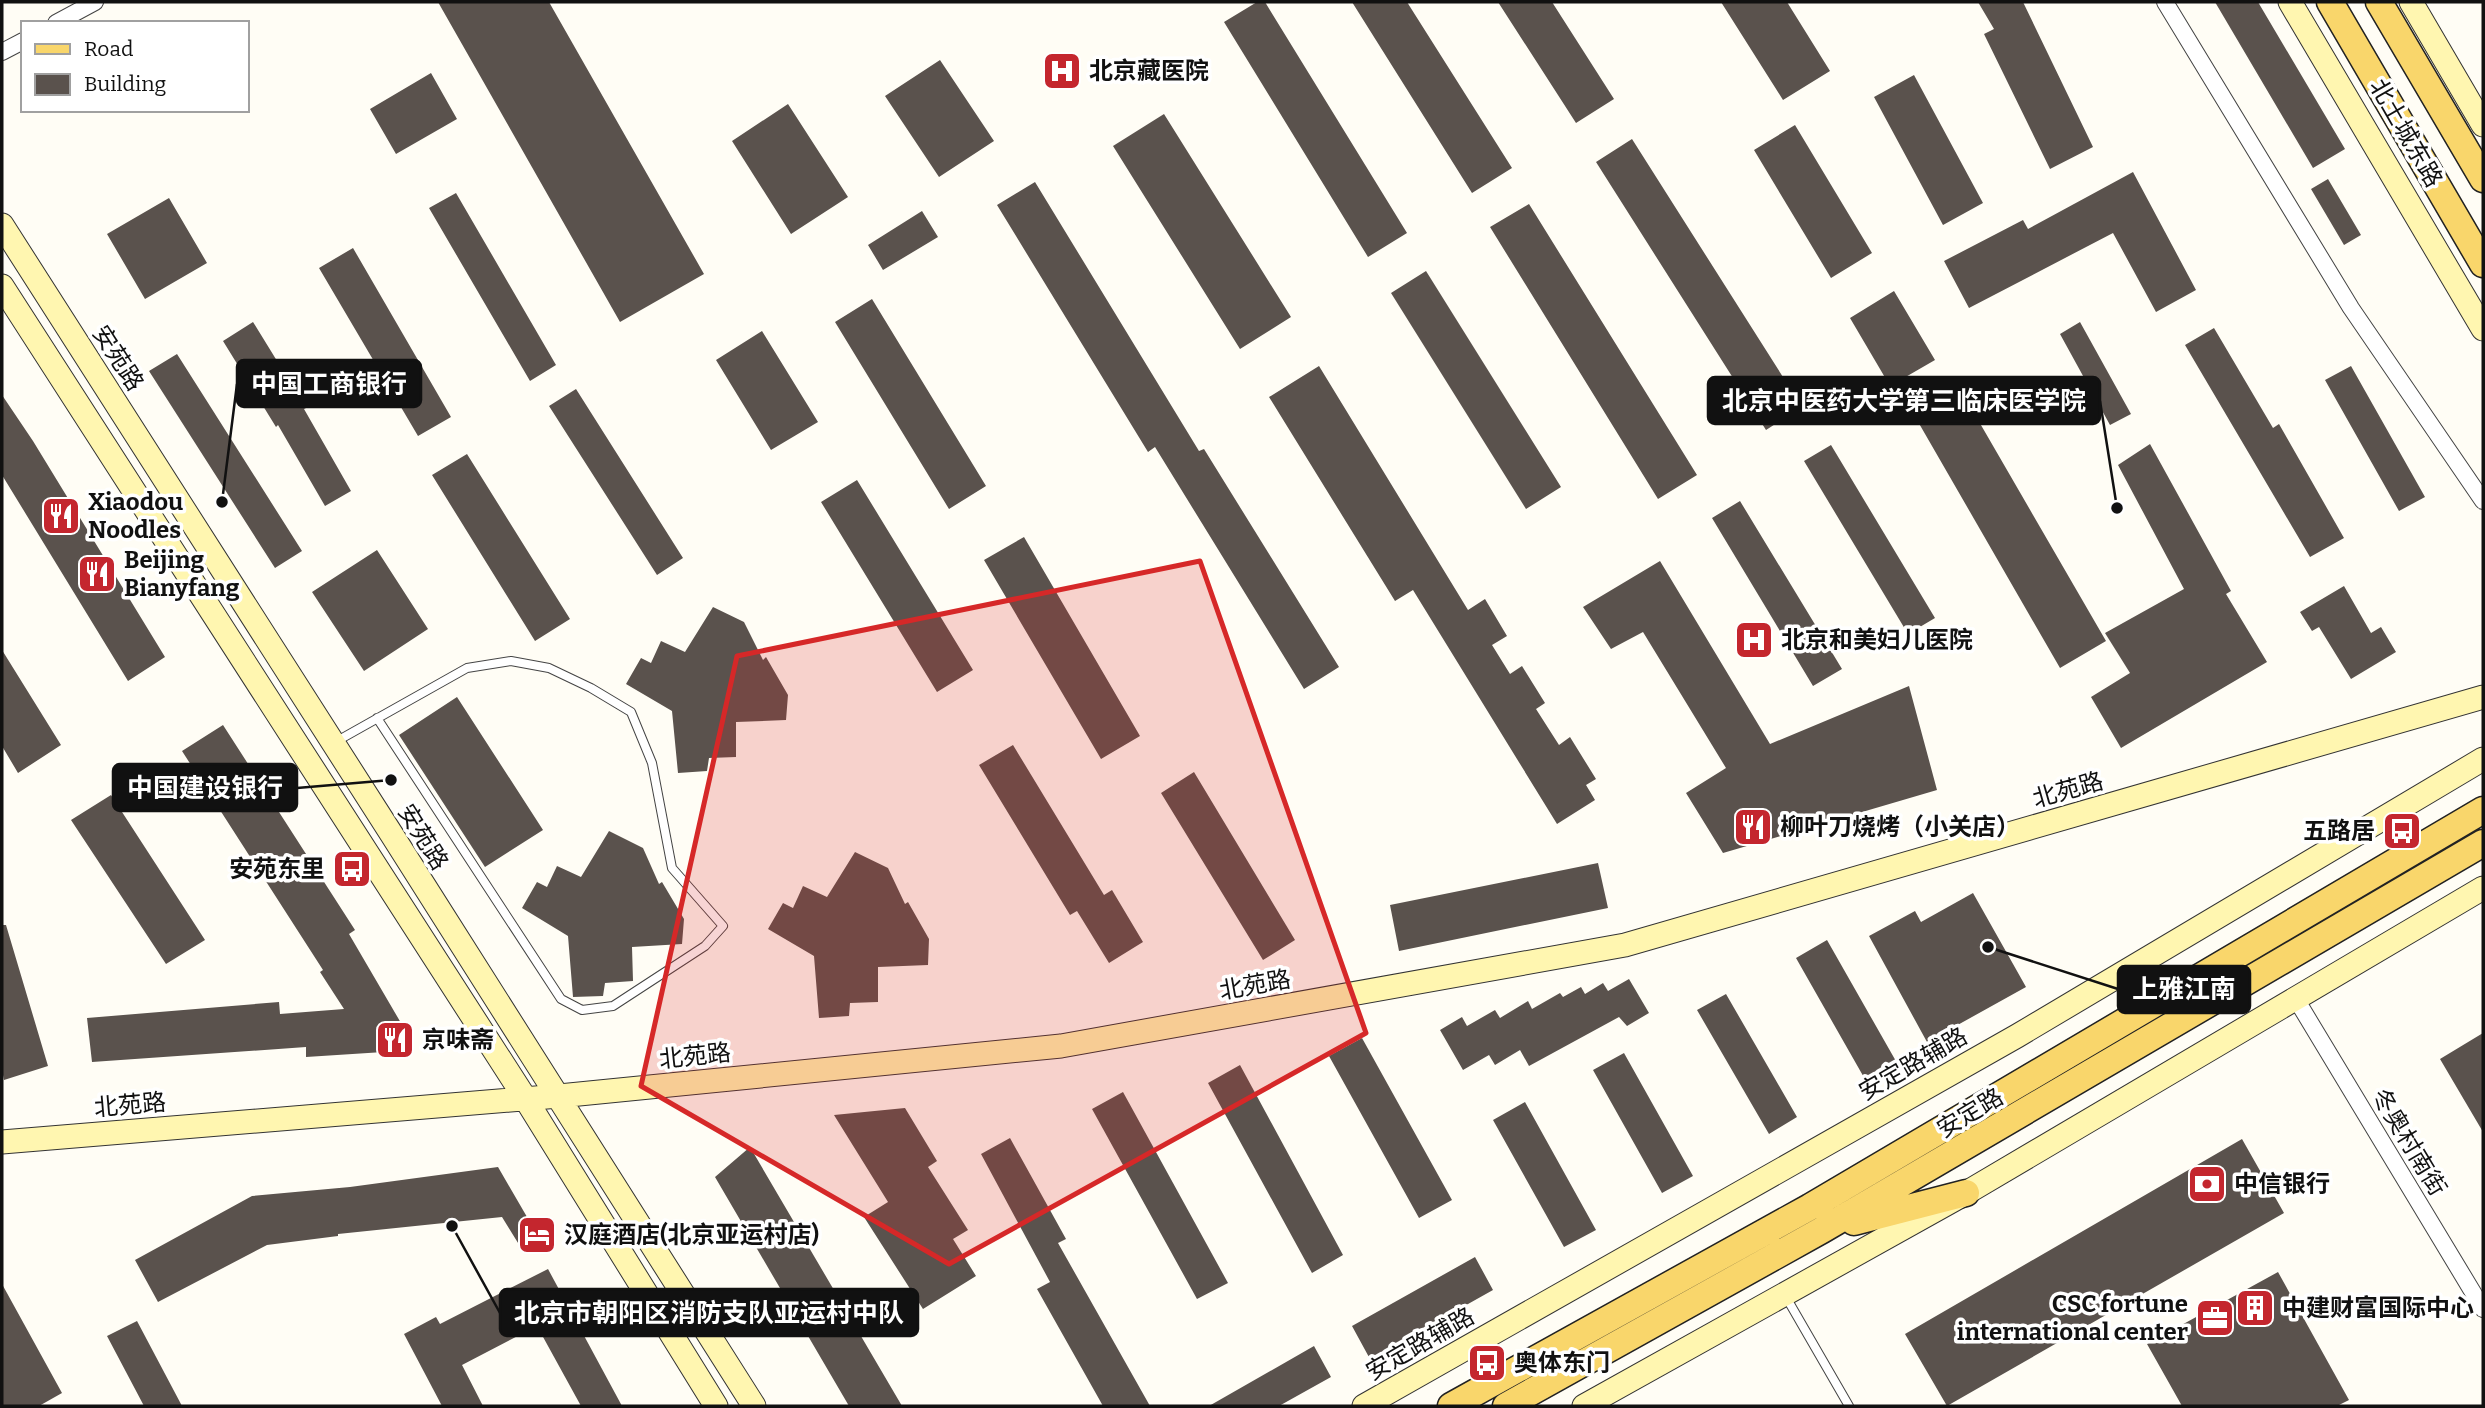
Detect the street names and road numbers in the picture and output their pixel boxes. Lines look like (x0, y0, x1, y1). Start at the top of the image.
street label: 北土城东路 (2364, 74, 2448, 192)
street label: 安苑路 (87, 320, 149, 396)
street label: 北苑路 (2030, 767, 2106, 813)
street label: 安苑路 (392, 799, 454, 875)
street label: 北苑路 (1217, 965, 1293, 1005)
street label: 安定路辅路 (1854, 1022, 1972, 1106)
street label: 北苑路 (658, 1038, 732, 1074)
street label: 安定路 (1932, 1082, 2008, 1144)
street label: 冬奥村南街 (2366, 1083, 2452, 1201)
street label: 北苑路 (93, 1088, 167, 1122)
street label: 安定路辅路 (1361, 1302, 1479, 1386)

